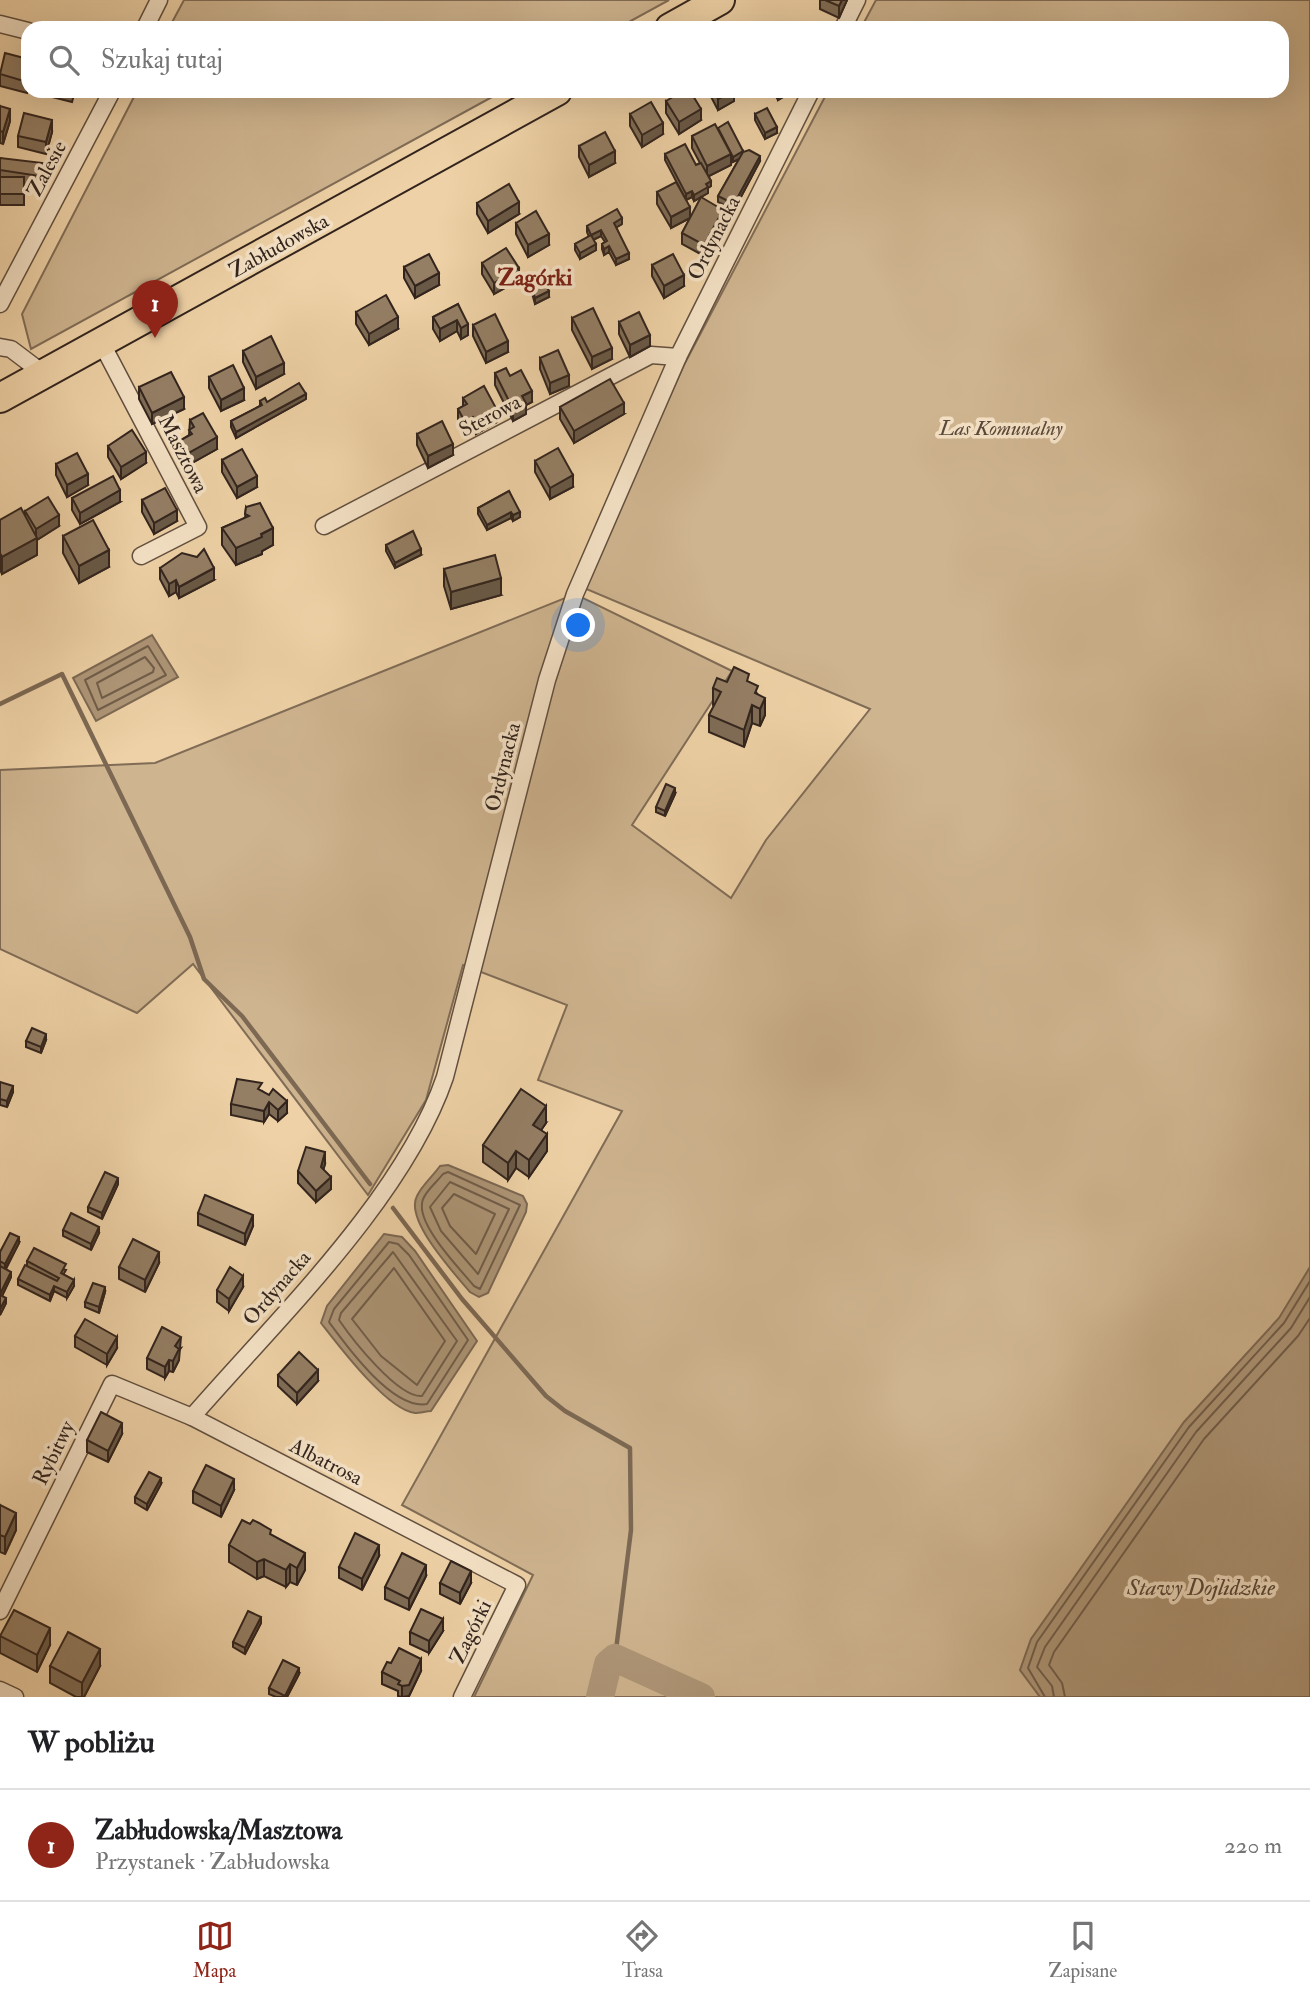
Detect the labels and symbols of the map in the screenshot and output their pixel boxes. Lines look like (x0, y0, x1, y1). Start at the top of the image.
street label: Zalesie (21, 136, 73, 202)
street label: Ordynacka (681, 191, 747, 285)
street label: Zabłudowska (224, 207, 334, 284)
district label: Zagórki (498, 263, 572, 293)
pin: 1 (132, 280, 178, 338)
street label: Sterowa (454, 388, 526, 444)
street label: Masztowa (152, 410, 214, 498)
park label: Las Komunalny (938, 415, 1063, 442)
your location (561, 608, 595, 642)
street label: Ordynacka (479, 719, 527, 814)
street label: Ordynacka (237, 1245, 317, 1331)
street label: Rybitwy (27, 1416, 81, 1490)
street label: Albatrosa (284, 1432, 367, 1492)
water label: Stawy Dojlidzkie (1126, 1573, 1275, 1602)
street label: Zagórki (444, 1595, 498, 1669)

